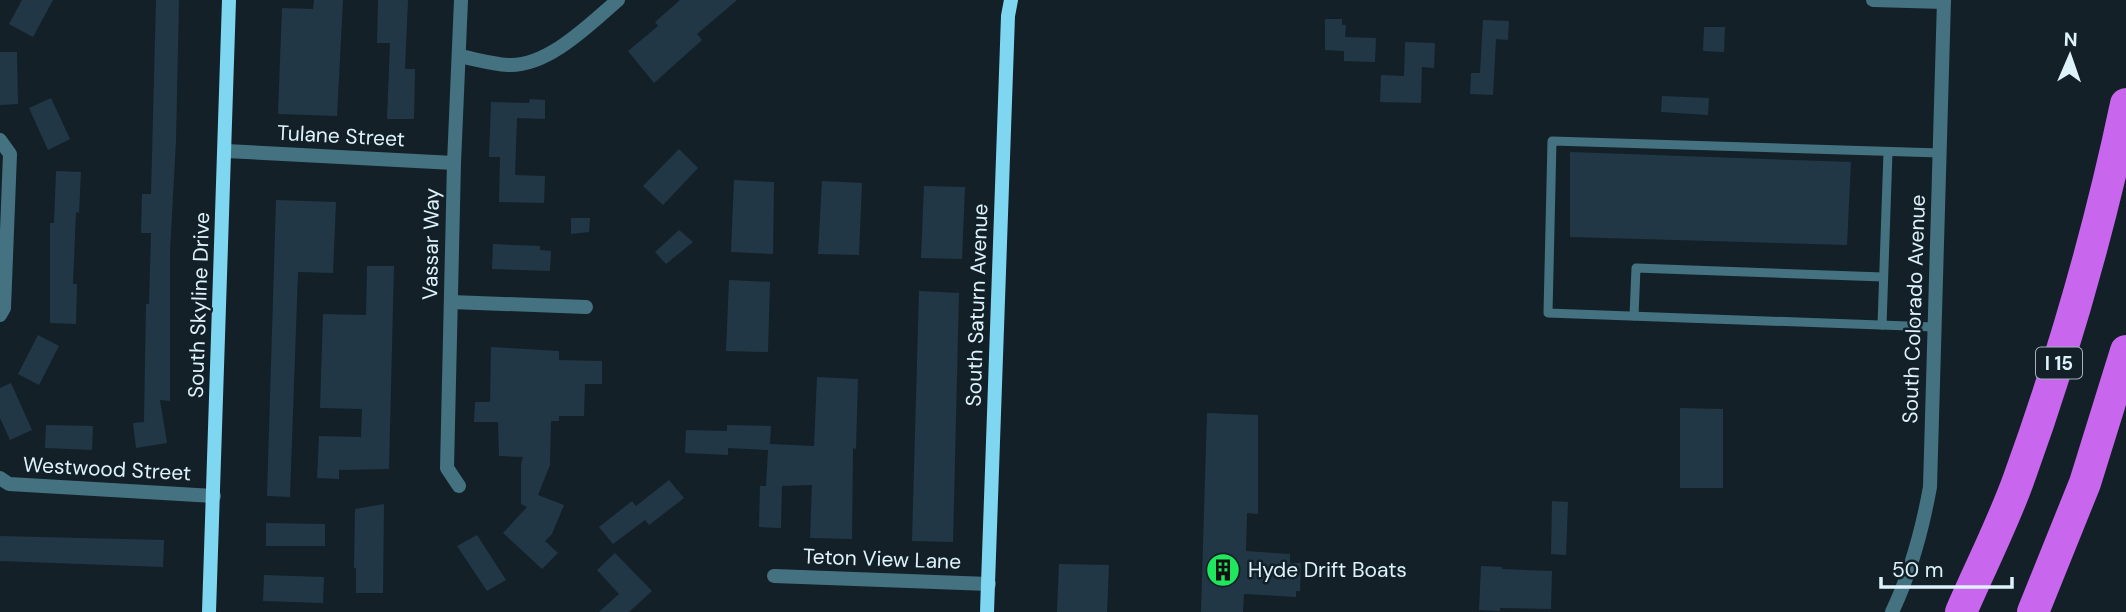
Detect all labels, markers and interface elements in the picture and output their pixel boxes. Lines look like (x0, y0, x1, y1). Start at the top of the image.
north arrow (2035, 21, 2105, 91)
text: N (2063, 27, 2078, 52)
street label: Tulane Street (276, 119, 406, 153)
street label: Vassar Way (416, 187, 446, 300)
street label: South Colorado Avenue (1896, 194, 1932, 424)
street label: South Saturn Avenue (959, 203, 995, 407)
street label: South Skyline Drive (182, 211, 216, 398)
road number: I 15 (2036, 348, 2082, 378)
street label: Westwood Street (22, 451, 192, 487)
street label: Teton View Lane (802, 542, 962, 576)
scale bar (1881, 546, 2012, 590)
building icon: Hyde Drift Boats (1204, 551, 1242, 589)
place label: Hyde Drift Boats (1248, 556, 1407, 584)
text: 50 m (1892, 556, 1943, 584)

